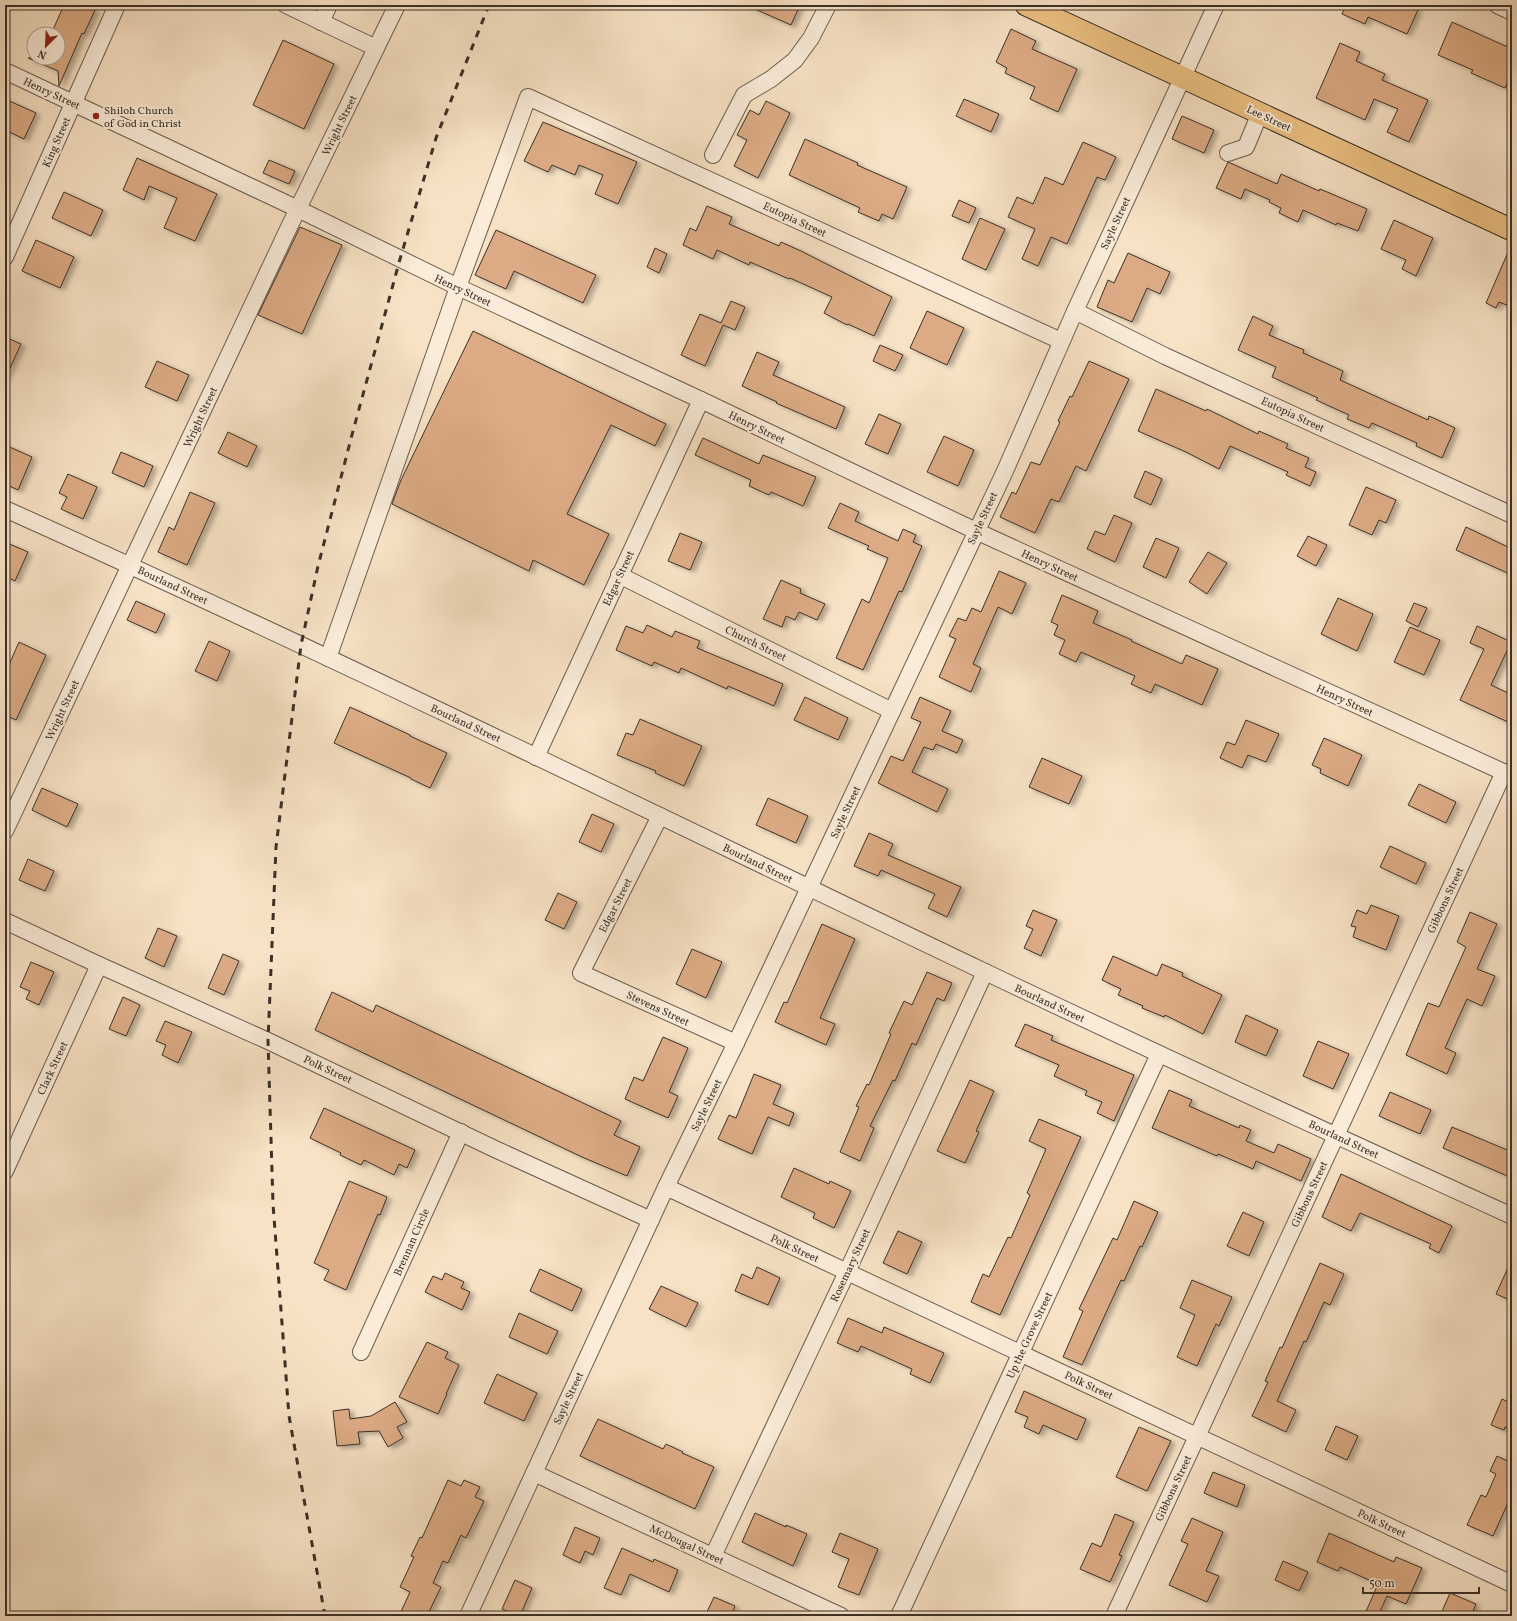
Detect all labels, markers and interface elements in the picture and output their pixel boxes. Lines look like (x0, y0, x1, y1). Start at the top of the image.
north arrow (26, 26, 66, 66)
text: N (36, 45, 49, 62)
street label: Henry Street (20, 75, 82, 114)
street label: Wright Street (319, 93, 361, 158)
street label: Lee Street (1244, 102, 1293, 136)
place label: Shiloh Church of God in Christ (104, 104, 182, 132)
marker: Shiloh Church of God in Christ (91, 111, 101, 121)
street label: King Street (40, 115, 75, 170)
street label: Sayle Street (1098, 195, 1135, 253)
street label: Eutopia Street (760, 199, 829, 242)
street label: Henry Street (431, 272, 493, 311)
street label: Wright Street (181, 385, 222, 450)
street label: Eutopia Street (1258, 394, 1327, 437)
street label: Henry Street (725, 408, 787, 449)
street label: Sayle Street (965, 490, 1002, 548)
street label: Henry Street (1018, 547, 1080, 586)
street label: Edgar Street (600, 548, 639, 609)
street label: Bourland Street (135, 563, 210, 609)
street label: Church Street (722, 623, 789, 666)
street label: Wright Street (43, 678, 84, 743)
street label: Henry Street (1313, 682, 1375, 721)
street label: Bourland Street (428, 701, 503, 747)
street label: Sayle Street (828, 784, 865, 842)
street label: Bourland Street (720, 841, 795, 888)
street label: Gibbons Street (1424, 865, 1468, 936)
street label: Edgar Street (596, 876, 637, 936)
street label: Bourland Street (1012, 981, 1087, 1027)
street label: Stevens Street (623, 988, 692, 1031)
street label: Clark Street (34, 1039, 72, 1098)
street label: Polk Street (301, 1053, 354, 1088)
street label: Sayle Street (688, 1077, 727, 1134)
street label: Bourland Street (1306, 1117, 1381, 1163)
street label: Gibbons Street (1288, 1159, 1332, 1230)
street label: Brennan Circle (391, 1207, 434, 1279)
street label: Rosemary Street (828, 1226, 875, 1305)
street label: Polk Street (768, 1232, 821, 1267)
street label: Up the Grove Street (1004, 1290, 1057, 1381)
street label: Polk Street (1062, 1369, 1115, 1404)
street label: Sayle Street (551, 1370, 588, 1428)
street label: Gibbons Street (1152, 1453, 1196, 1524)
street label: Polk Street (1355, 1507, 1408, 1542)
street label: McDougal Street (647, 1522, 726, 1569)
scale bar (1363, 1569, 1479, 1595)
text: 50 m (1369, 1576, 1395, 1592)

